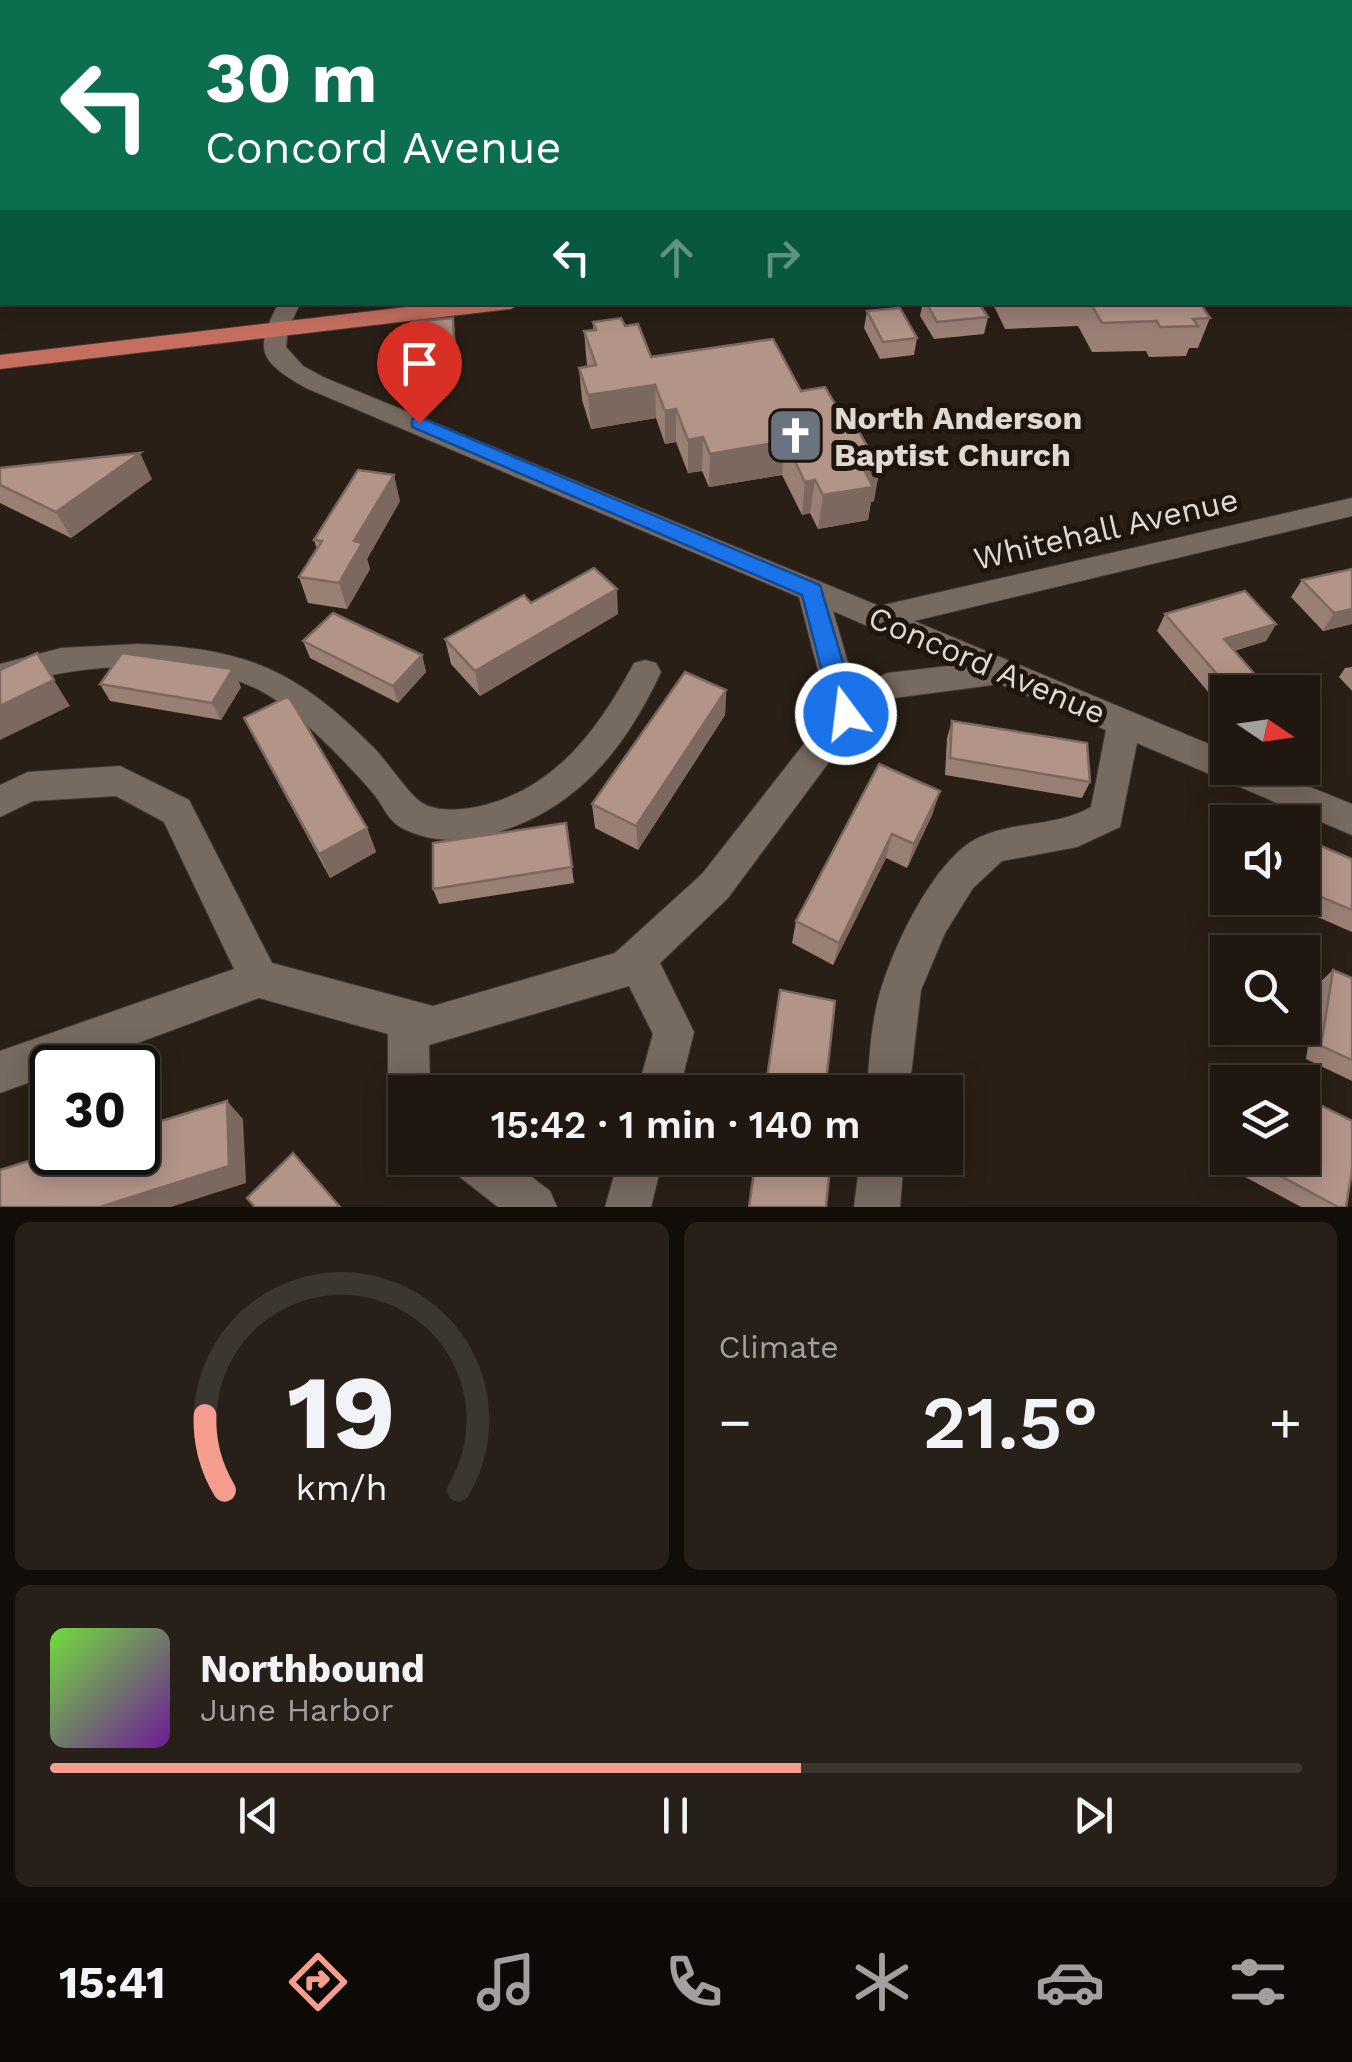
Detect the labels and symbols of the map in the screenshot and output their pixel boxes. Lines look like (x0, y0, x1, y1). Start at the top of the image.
pin (377, 321, 462, 424)
place label: North Anderson Baptist Church (834, 399, 1082, 474)
church icon: North Anderson Baptist Church (765, 406, 825, 466)
street label: Whitehall Avenue (970, 480, 1242, 578)
street label: Concord Avenue (863, 598, 1111, 732)
position arrow (794, 662, 898, 766)
north arrow (1210, 675, 1320, 785)
speed limit sign: 30 (30, 1045, 160, 1175)

